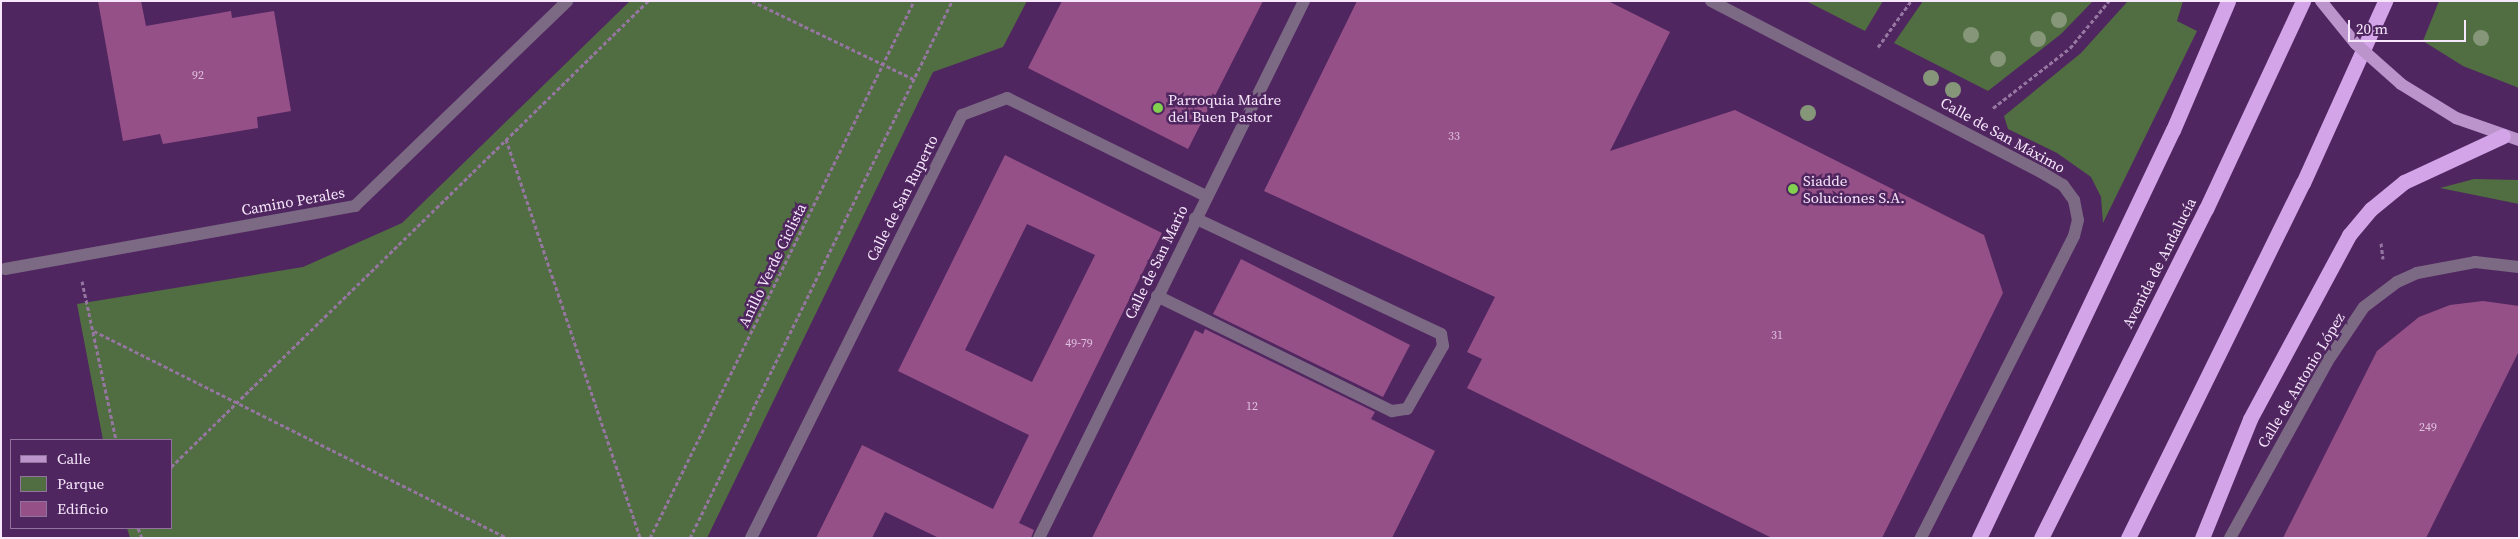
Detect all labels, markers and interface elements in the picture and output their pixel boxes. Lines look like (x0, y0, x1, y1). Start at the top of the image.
scale bar (2350, 10, 2468, 42)
text: 20 m (2356, 18, 2388, 39)
house number: 92 (192, 69, 204, 83)
place label: Parroquia Madre del Buen Pastor (1168, 90, 1281, 125)
street label: Calle de San Máximo (1938, 93, 2068, 177)
marker: Parroquia Madre del Buen Pastor (1152, 102, 1164, 114)
house number: 33 (1448, 130, 1460, 144)
street label: Calle de San Ruperto (862, 132, 942, 264)
place label: Siadde Soluciones S.A. (1803, 171, 1905, 206)
street label: Camino Perales (240, 183, 346, 219)
marker: Siadde Soluciones S.A. (1787, 183, 1799, 195)
street label: Avenida de Andalucía (2118, 195, 2200, 331)
street label: Anillo Verde Ciclista (734, 200, 810, 330)
street label: Calle de San Mario (1121, 202, 1191, 322)
street label: Calle de Antonio López (2254, 309, 2348, 451)
house number: 31 (1771, 329, 1783, 343)
house number: 49-79 (1065, 337, 1093, 351)
house number: 12 (1246, 400, 1258, 414)
house number: 249 (2419, 421, 2437, 435)
legend (10, 439, 172, 529)
text: Calle (57, 448, 91, 469)
text: Parque (57, 473, 104, 494)
text: Edificio (57, 498, 108, 519)

